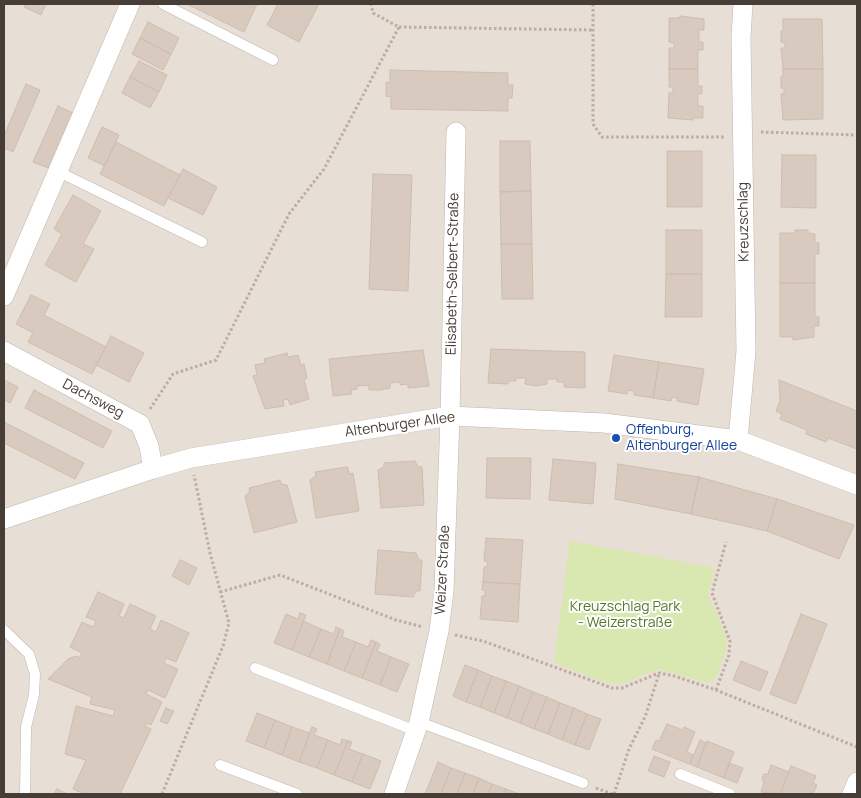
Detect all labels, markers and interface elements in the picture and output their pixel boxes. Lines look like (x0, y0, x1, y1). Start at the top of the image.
street label: Kreuzschlag (735, 182, 753, 262)
street label: Elisabeth-Selbert-Straße (443, 193, 463, 355)
street label: Dachsweg (59, 376, 127, 422)
street label: Altenburger Allee (344, 409, 456, 441)
place label: Offenburg, Altenburger Allee (626, 422, 737, 454)
marker: Offenburg, Altenburger Allee (610, 432, 622, 444)
street label: Weizer Straße (432, 525, 454, 615)
park label: Kreuzschlag Park - Weizerstraße (570, 599, 680, 632)

